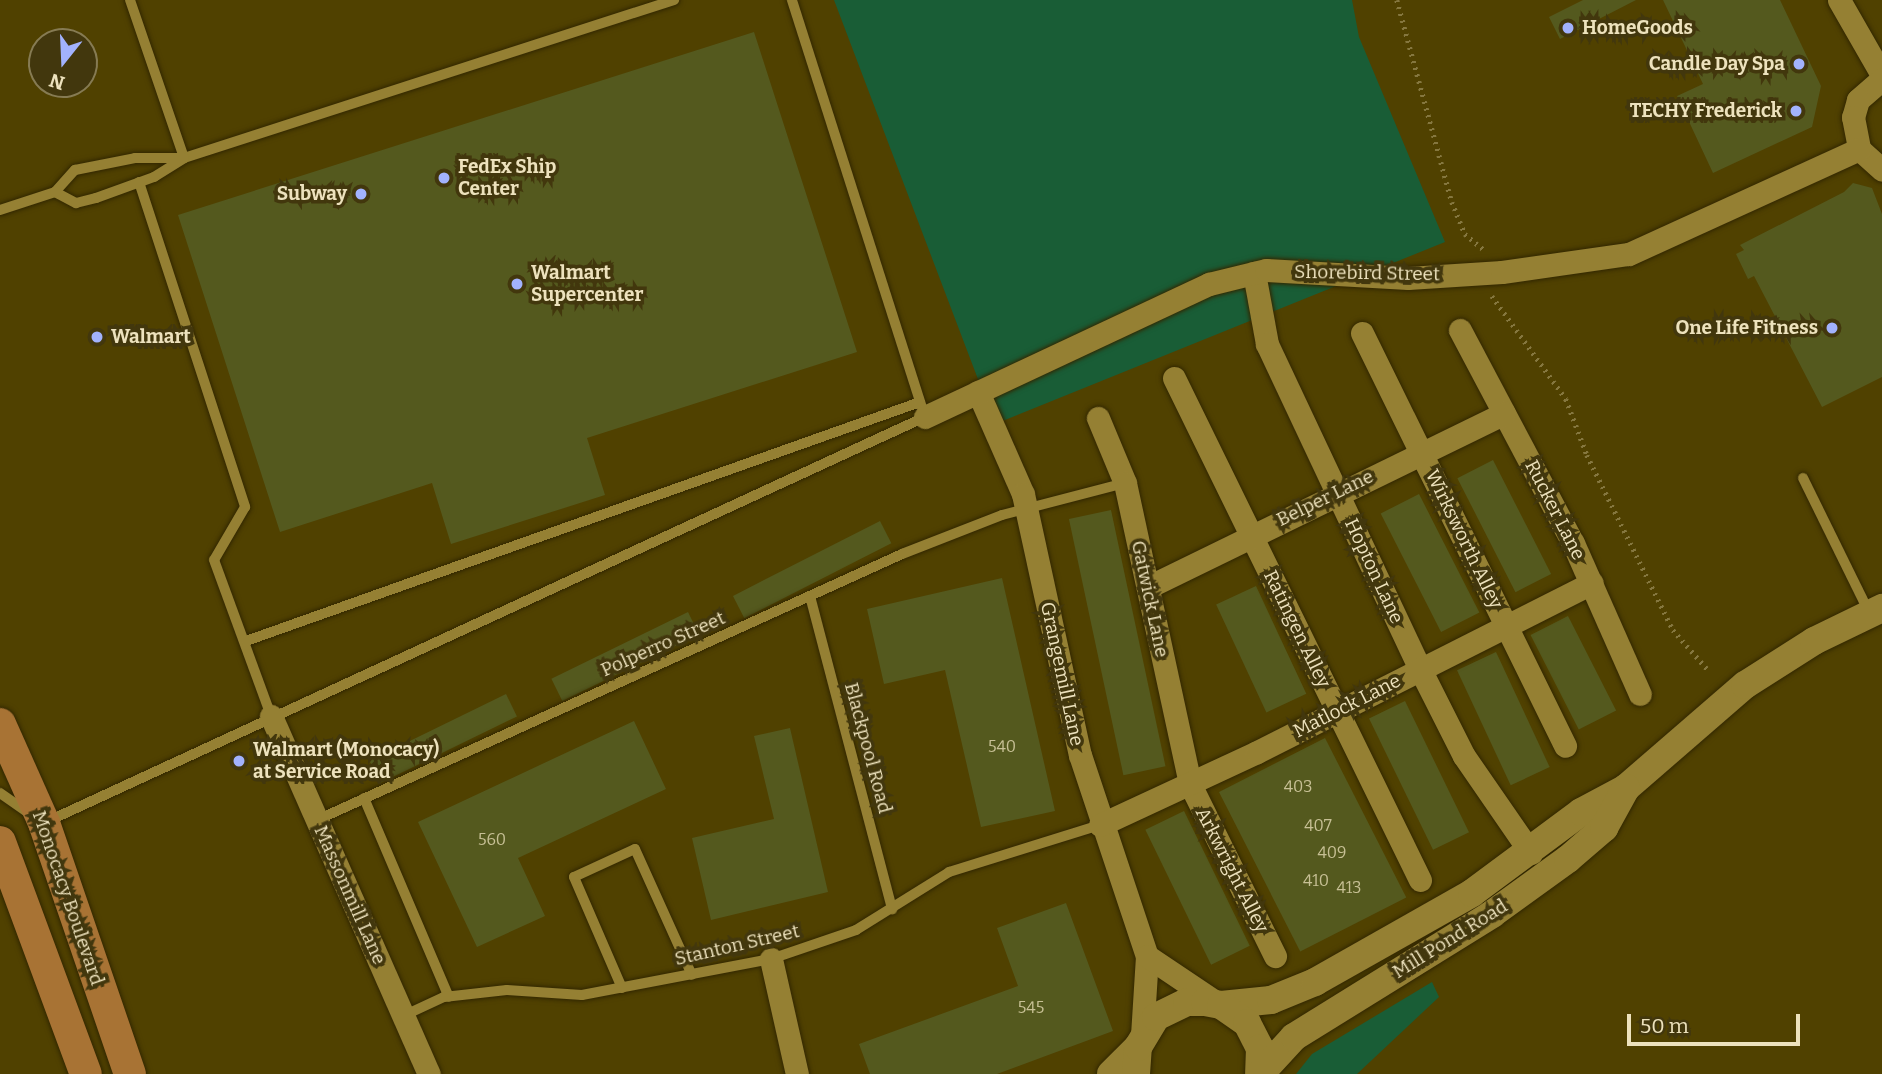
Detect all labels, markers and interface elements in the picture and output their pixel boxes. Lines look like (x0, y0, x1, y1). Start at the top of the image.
place label: HomeGoods (1582, 17, 1693, 39)
marker: HomeGoods (1560, 20, 1576, 36)
north arrow (28, 28, 98, 98)
place label: Candle Day Spa (1649, 53, 1785, 75)
marker: Candle Day Spa (1791, 56, 1807, 72)
text: N (46, 68, 68, 95)
place label: TECHY Frederick (1630, 100, 1782, 122)
marker: TECHY Frederick (1788, 103, 1804, 119)
place label: FedEx Ship Center (458, 156, 556, 200)
marker: FedEx Ship Center (436, 170, 452, 186)
place label: Subway (277, 183, 347, 205)
marker: Subway (353, 186, 369, 202)
street label: Shorebird Street (1294, 260, 1440, 286)
place label: Walmart Supercenter (531, 262, 643, 306)
marker: Walmart Supercenter (509, 276, 525, 292)
place label: One Life Fitness (1676, 317, 1818, 339)
marker: One Life Fitness (1824, 320, 1840, 336)
place label: Walmart (111, 326, 191, 348)
marker: Walmart (89, 329, 105, 345)
street label: Rucker Lane (1520, 456, 1590, 564)
street label: Belper Lane (1273, 465, 1377, 531)
street label: Wirksworth Alley (1420, 466, 1508, 612)
street label: Hopton Lane (1340, 515, 1408, 627)
street label: Gatwick Lane (1127, 539, 1173, 659)
street label: Ratingen Alley (1259, 567, 1335, 691)
street label: Grangemill Lane (1036, 600, 1088, 748)
street label: Polperro Street (597, 606, 729, 682)
street label: Matlock Lane (1290, 669, 1404, 743)
street label: Blackpool Road (840, 680, 896, 816)
house number: 540 (988, 737, 1016, 757)
place label: Walmart (Monocacy) at Service Road (253, 739, 439, 783)
marker: Walmart (Monocacy) at Service Road (231, 753, 247, 769)
house number: 403 (1284, 777, 1312, 797)
street label: Arkwright Alley (1191, 804, 1273, 936)
street label: Monocacy Boulevard (27, 808, 109, 988)
house number: 407 (1304, 816, 1332, 836)
street label: Massonmill Lane (309, 822, 391, 968)
house number: 560 (478, 830, 506, 850)
house number: 409 (1318, 843, 1346, 863)
house number: 410 (1303, 871, 1329, 891)
house number: 413 (1337, 878, 1361, 898)
street label: Mill Pond Road (1388, 895, 1512, 983)
street label: Stanton Street (672, 920, 802, 970)
house number: 545 (1018, 998, 1044, 1018)
scale bar (1630, 1000, 1803, 1044)
text: 50 m (1640, 1013, 1689, 1039)

